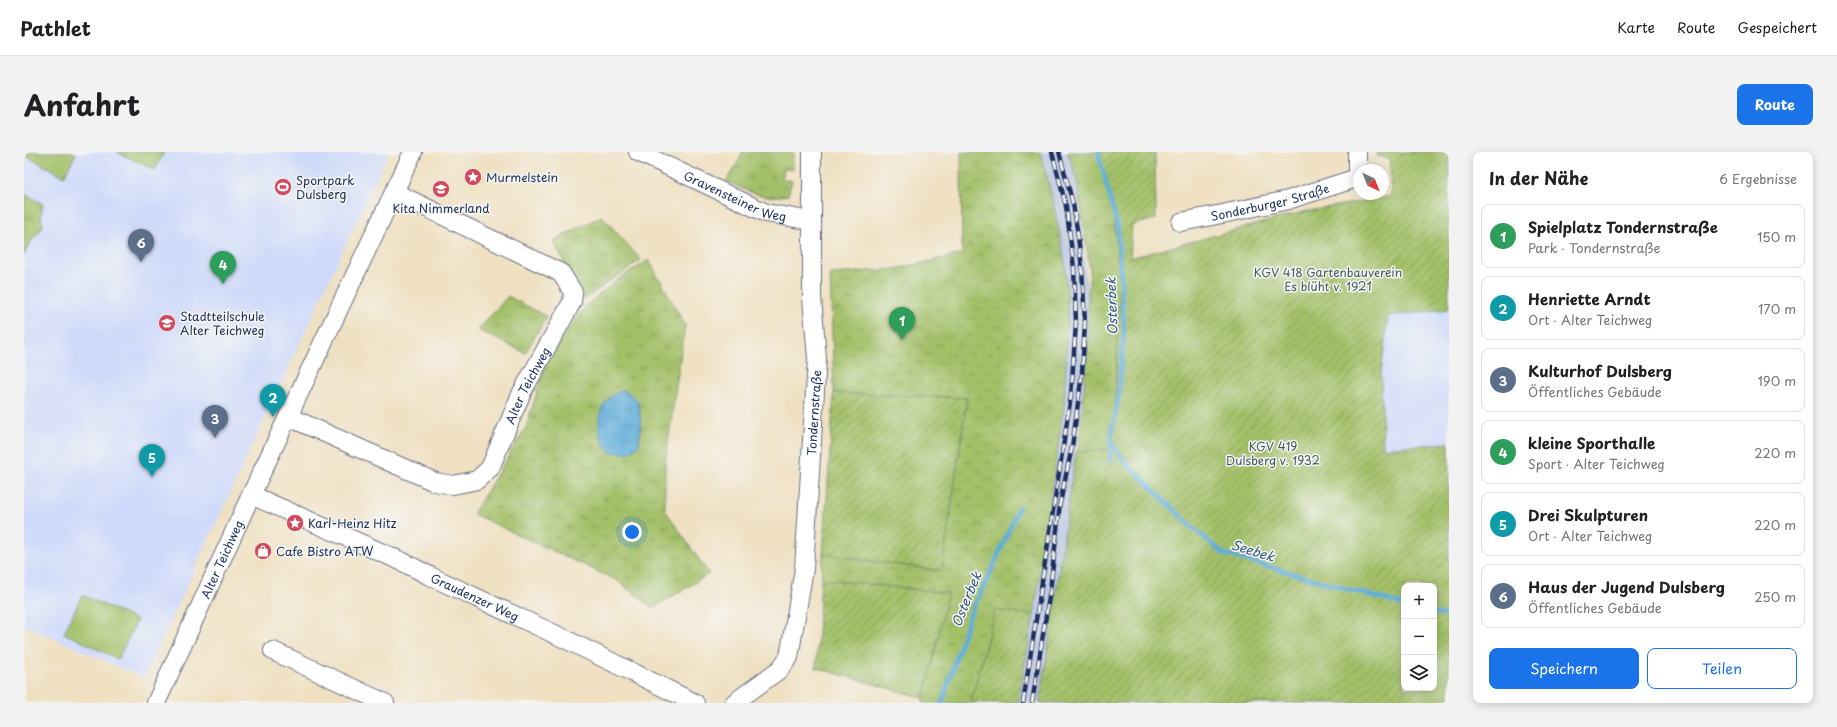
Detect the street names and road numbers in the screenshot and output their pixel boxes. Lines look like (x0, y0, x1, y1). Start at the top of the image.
street label: Gravensteiner Weg (681, 166, 788, 225)
street label: Sonderburger Straße (1209, 179, 1331, 225)
street label: Alter Teichweg (501, 343, 554, 427)
street label: Tondernstraße (802, 370, 825, 456)
street label: Alter Teichweg (196, 517, 247, 601)
street label: Graudenzer Weg (428, 569, 522, 625)

